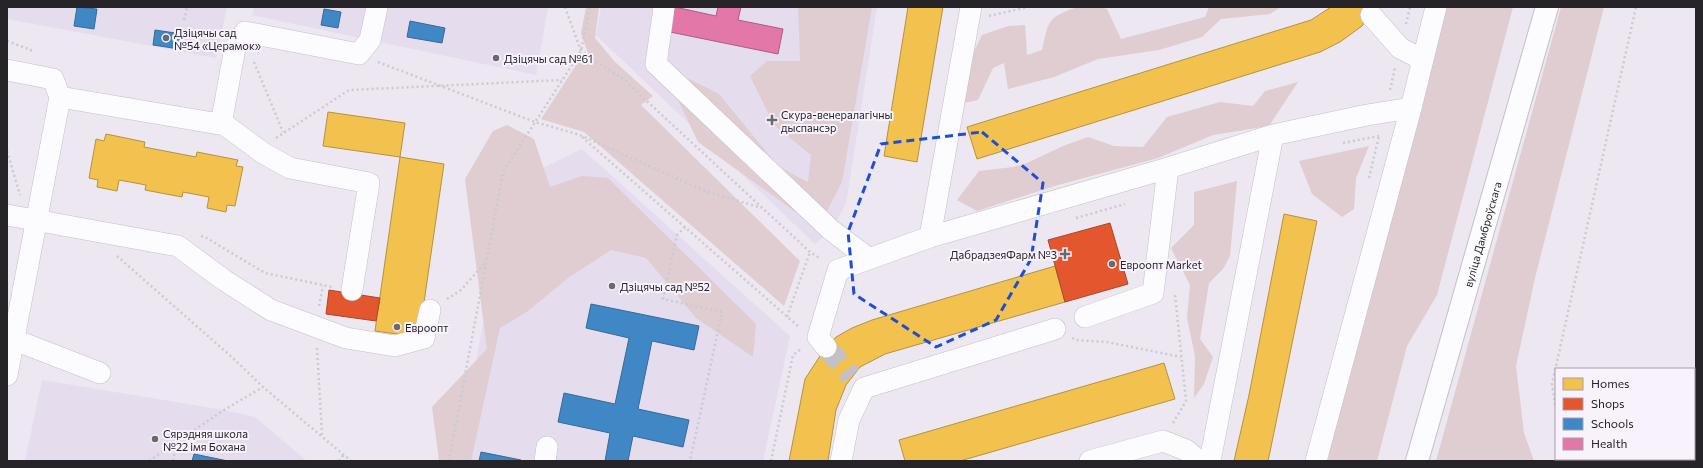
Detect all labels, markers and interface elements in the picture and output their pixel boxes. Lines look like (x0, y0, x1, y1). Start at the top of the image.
place label: Дзіцячы сад №54 «Церамок» (174, 26, 261, 52)
marker: Дзіцячы сад №54 «Церамок» (161, 33, 171, 43)
place label: Дзіцячы сад №61 (504, 52, 593, 65)
marker: Дзіцячы сад №61 (491, 53, 501, 63)
place label: Скура-венералагічны дыспансэр (781, 108, 893, 134)
marker: Скура-венералагічны дыспансэр (766, 114, 778, 126)
street label: вуліца Дамброўскага (1461, 180, 1503, 288)
place label: ДабрадзеяФарм №3 (950, 248, 1057, 261)
marker: ДабрадзеяФарм №3 (1060, 249, 1070, 259)
place label: Евроопт Market (1120, 258, 1202, 271)
marker: Евроопт Market (1107, 259, 1117, 269)
place label: Дзіцячы сад №52 (620, 280, 710, 293)
marker: Дзіцячы сад №52 (607, 281, 617, 291)
place label: Евроопт (405, 321, 448, 334)
marker: Евроопт (392, 322, 402, 332)
legend (1555, 368, 1695, 460)
text: Homes (1591, 376, 1629, 390)
text: Shops (1591, 396, 1625, 410)
text: Schools (1591, 416, 1634, 430)
place label: Сярэдняя школа №22 імя Бохана (163, 427, 248, 453)
marker: Сярэдняя школа №22 імя Бохана (150, 434, 160, 444)
text: Health (1591, 436, 1627, 450)

